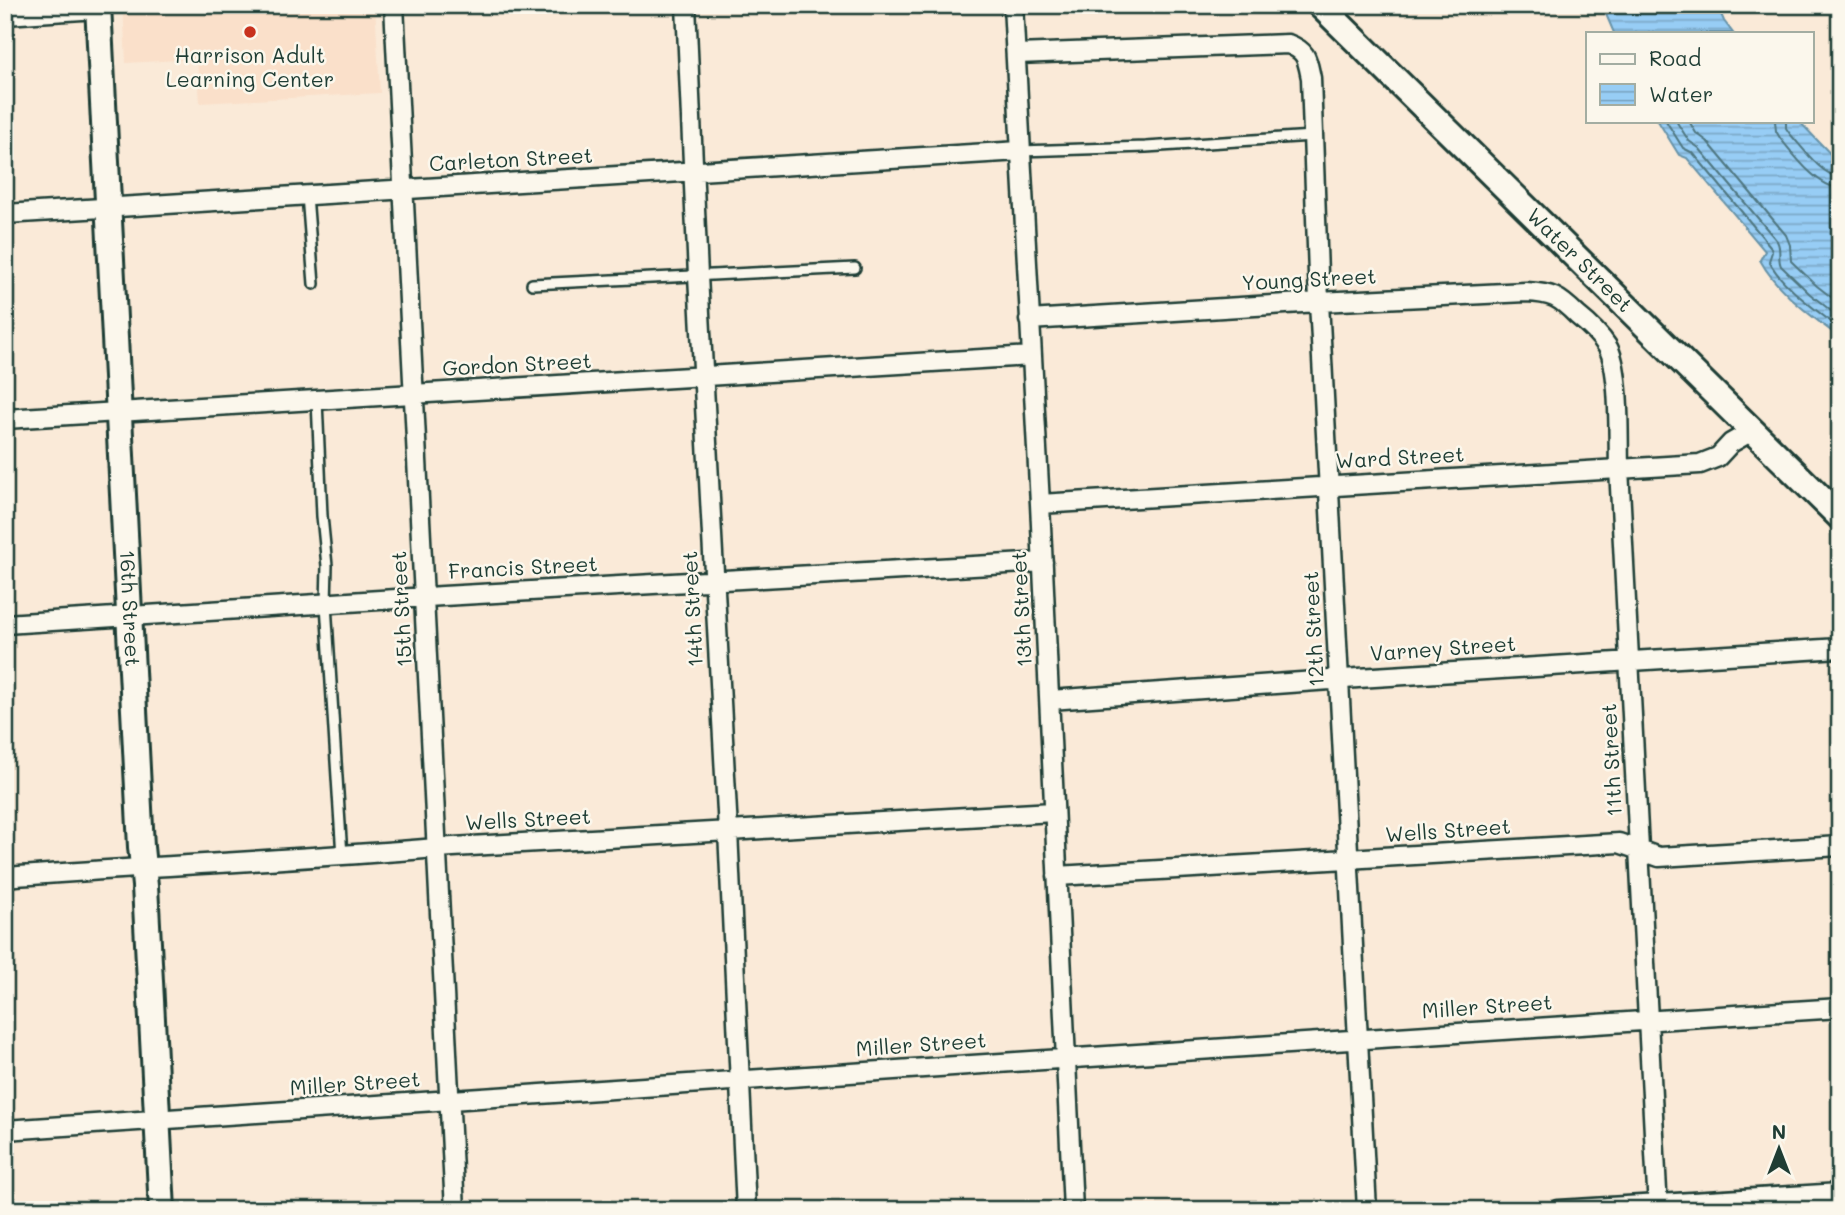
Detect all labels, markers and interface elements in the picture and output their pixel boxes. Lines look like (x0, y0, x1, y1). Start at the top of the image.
marker: Harrison Adult Learning Center (242, 24, 258, 40)
legend (1586, 32, 1814, 122)
place label: Harrison Adult Learning Center (166, 41, 334, 92)
text: Road (1649, 44, 1701, 71)
text: Water (1649, 80, 1713, 107)
street label: Carleton Street (428, 141, 593, 176)
street label: Water Street (1522, 201, 1639, 317)
street label: Young Street (1241, 261, 1377, 296)
street label: Gordon Street (442, 346, 592, 381)
street label: Ward Street (1335, 440, 1465, 473)
street label: 16th Street (115, 549, 147, 667)
street label: Francis Street (448, 549, 598, 584)
street label: 15th Street (384, 550, 417, 668)
street label: 14th Street (675, 550, 708, 668)
street label: 13th Street (1004, 550, 1037, 668)
street label: 12th Street (1296, 571, 1329, 688)
street label: Varney Street (1369, 629, 1517, 666)
street label: 11th Street (1594, 703, 1627, 817)
street label: Wells Street (464, 802, 591, 835)
street label: Wells Street (1384, 812, 1512, 847)
street label: Miller Street (1421, 987, 1553, 1024)
street label: Miller Street (855, 1025, 987, 1062)
street label: Miller Street (289, 1064, 421, 1101)
north arrow (1744, 1114, 1814, 1184)
text: N (1772, 1119, 1786, 1144)

